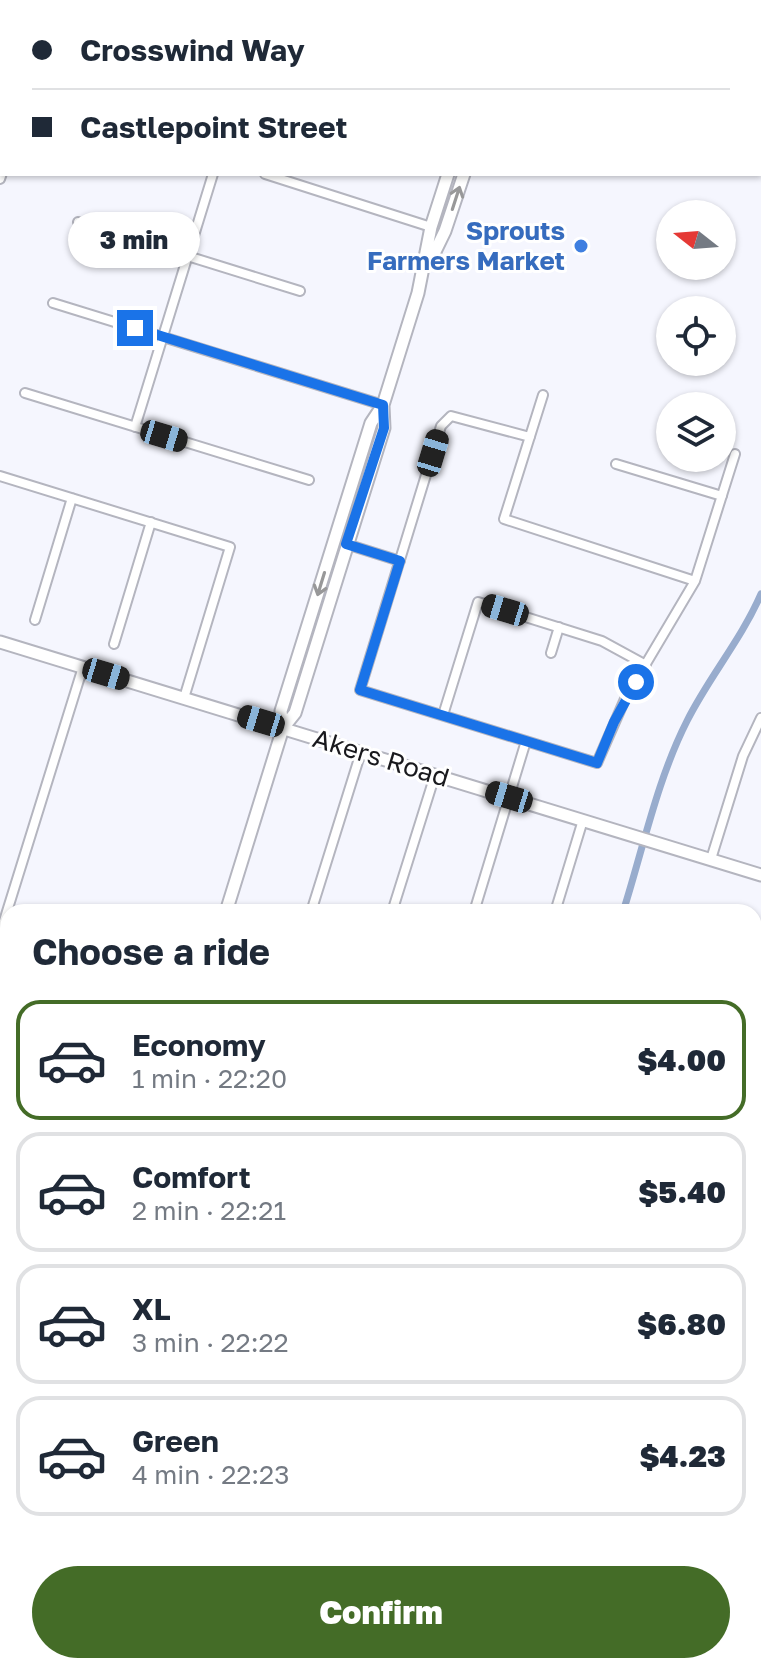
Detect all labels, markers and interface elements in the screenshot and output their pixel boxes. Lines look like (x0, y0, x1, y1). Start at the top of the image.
text: Crosswind Way (80, 32, 305, 68)
text: Castlepoint Street (80, 109, 348, 145)
one-way arrow (449, 185, 464, 211)
north arrow (656, 200, 736, 280)
map controls (656, 200, 736, 472)
callout: 3 min (69, 212, 201, 268)
place label: Sprouts Farmers Market (367, 215, 565, 276)
text: 3 min (100, 224, 168, 255)
marker: Sprouts Farmers Market (572, 237, 590, 255)
button: locate (656, 296, 736, 376)
route end (117, 310, 153, 346)
button: layers (656, 392, 736, 472)
car (138, 418, 190, 454)
car (415, 427, 451, 479)
one-way arrow (312, 571, 327, 596)
car (479, 592, 531, 628)
car (80, 656, 132, 692)
route start (618, 664, 654, 700)
car (235, 703, 287, 739)
street label: Akers Road (309, 722, 453, 793)
car (483, 779, 535, 815)
text: Choose a ride (32, 930, 270, 973)
icon: car (36, 1024, 108, 1096)
text: Economy (132, 1027, 266, 1063)
text: $4.00 (637, 1042, 726, 1078)
text: 1 min · 22:20 (132, 1063, 287, 1094)
icon: car (36, 1156, 108, 1228)
text: Comfort (132, 1159, 251, 1195)
text: $5.40 (638, 1174, 726, 1210)
text: 2 min · 22:21 (132, 1195, 286, 1226)
icon: car (36, 1288, 108, 1360)
text: XL (132, 1291, 171, 1327)
text: $6.80 (637, 1306, 726, 1342)
text: 3 min · 22:22 (132, 1327, 289, 1358)
icon: car (36, 1420, 108, 1492)
text: Green (132, 1423, 219, 1459)
text: $4.23 (639, 1438, 726, 1474)
text: 4 min · 22:23 (132, 1459, 289, 1490)
button: Confirm (32, 1566, 730, 1658)

